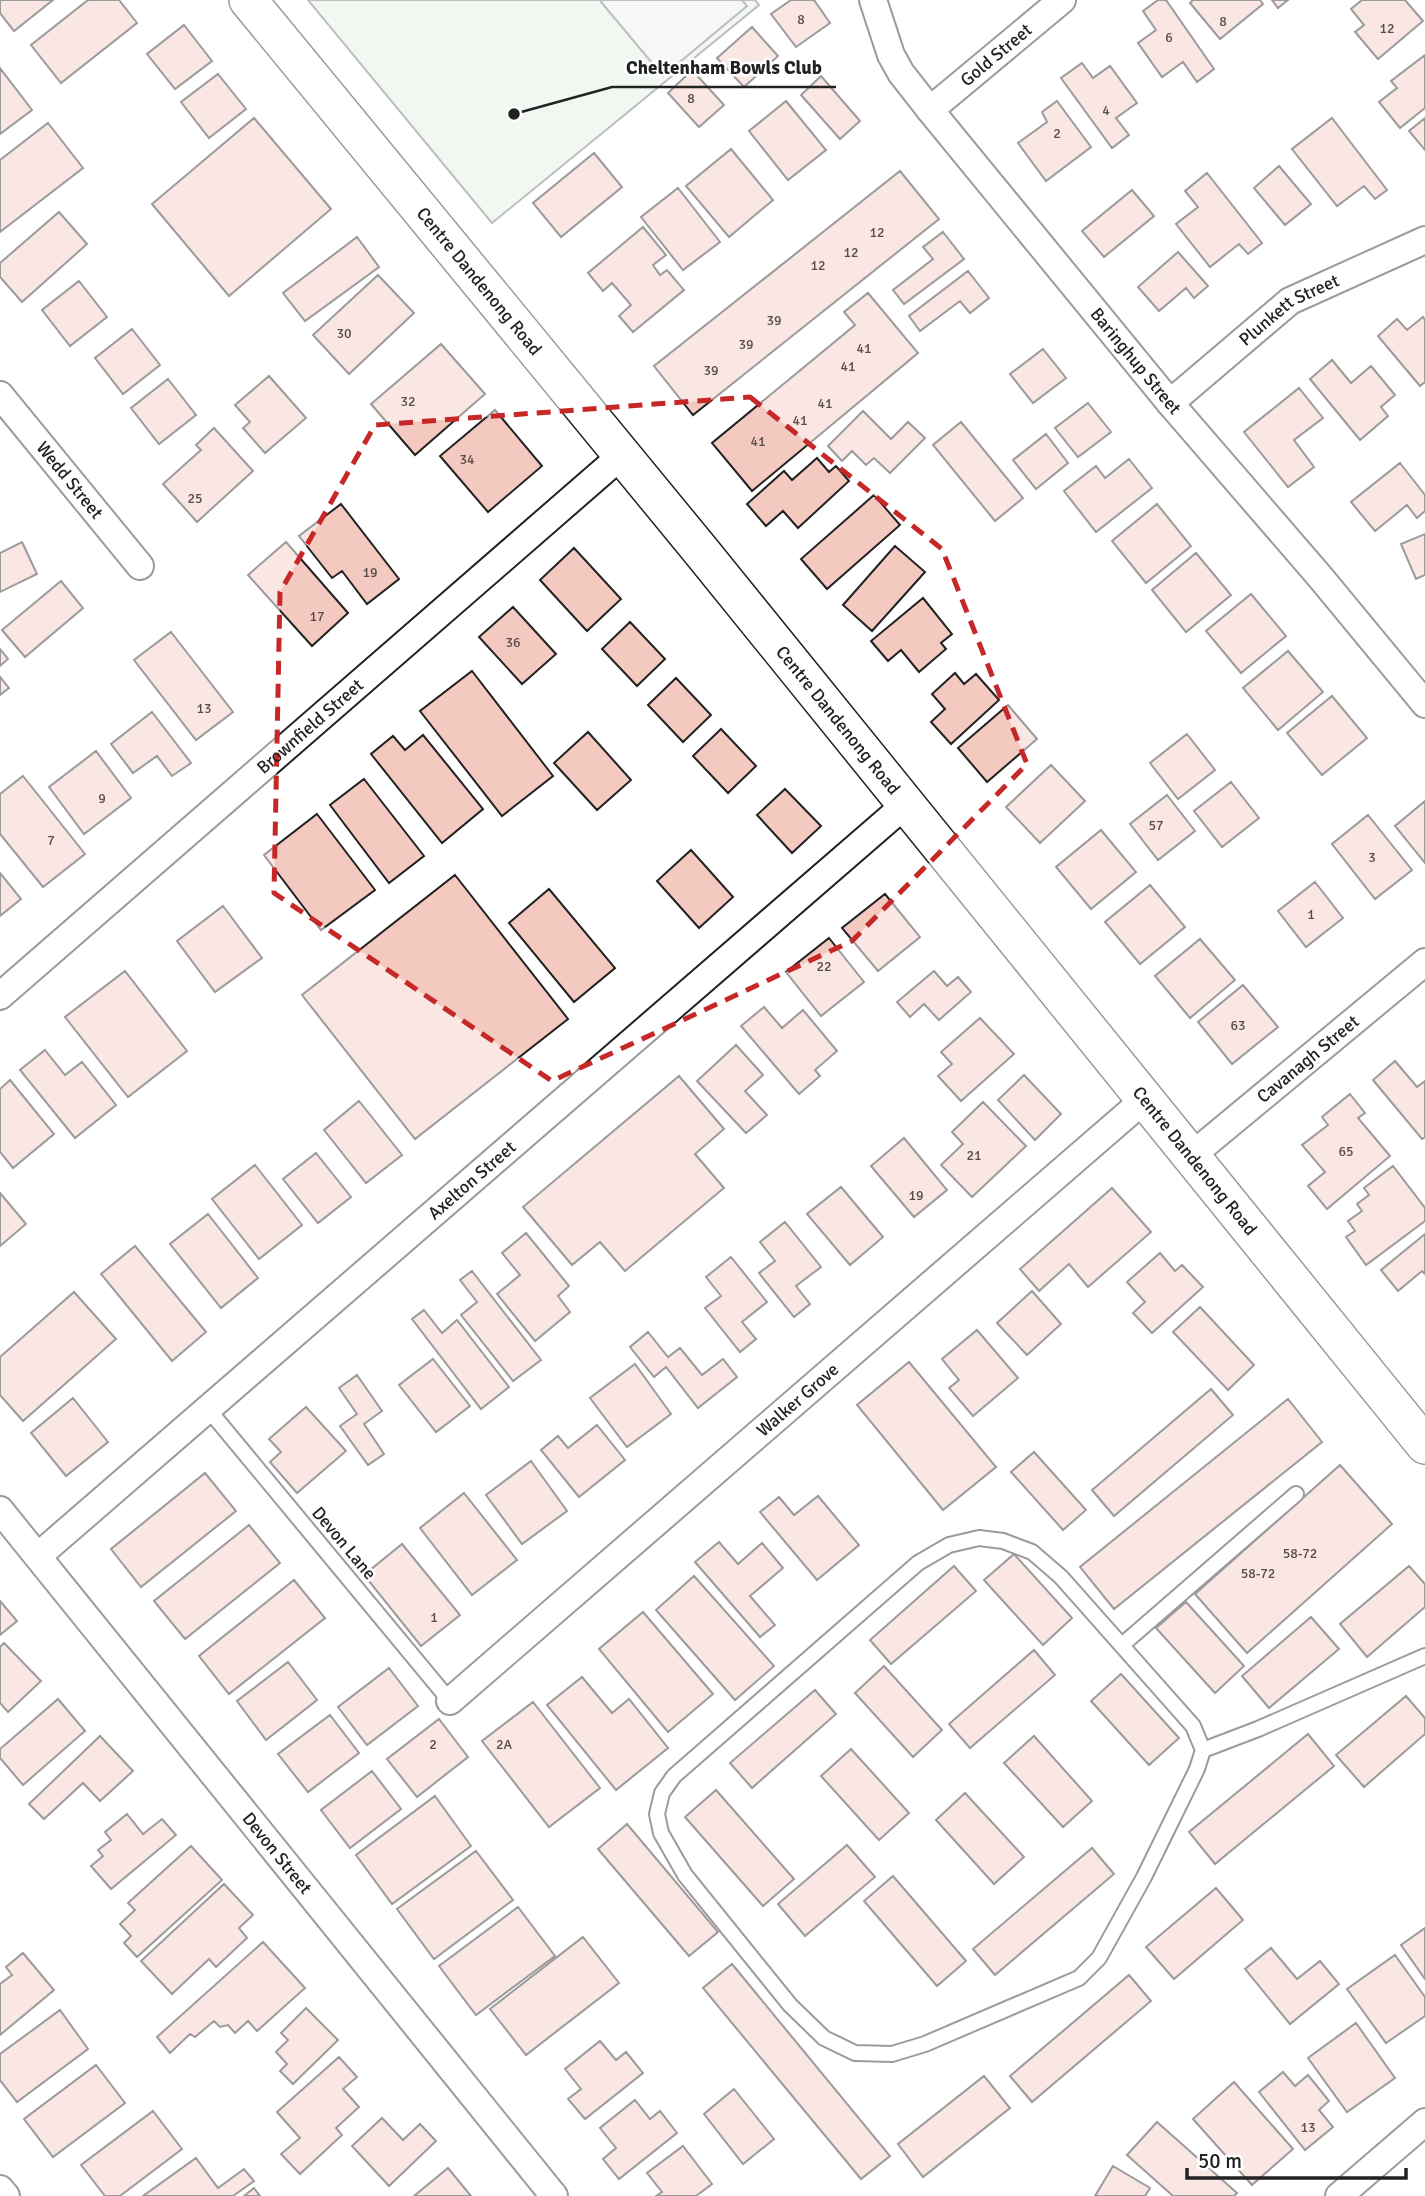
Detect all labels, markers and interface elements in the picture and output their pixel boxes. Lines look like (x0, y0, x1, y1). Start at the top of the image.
house number: 8 (797, 11, 805, 28)
house number: 8 (1219, 13, 1227, 30)
street label: Gold Street (956, 19, 1036, 91)
house number: 12 (1379, 20, 1395, 37)
house number: 6 (1165, 29, 1173, 46)
callout: Cheltenham Bowls Club (612, 47, 836, 87)
text: Cheltenham Bowls Club (626, 56, 822, 80)
house number: 8 (687, 90, 695, 107)
house number: 4 (1102, 102, 1110, 119)
house number: 2 (1053, 125, 1061, 142)
street label: Centre Dandenong Road (412, 203, 546, 360)
house number: 12 (869, 224, 885, 241)
house number: 12 (843, 244, 859, 261)
house number: 12 (810, 257, 826, 274)
street label: Plunkett Street (1234, 269, 1342, 351)
street label: Baringhup Street (1086, 303, 1186, 419)
house number: 39 (766, 312, 782, 329)
house number: 30 (336, 325, 352, 342)
house number: 39 (738, 336, 754, 353)
house number: 41 (856, 340, 872, 357)
house number: 41 (840, 358, 856, 375)
house number: 39 (703, 362, 719, 379)
house number: 32 (400, 393, 416, 410)
house number: 41 (817, 395, 833, 412)
house number: 41 (792, 412, 808, 429)
house number: 41 (750, 433, 766, 450)
street label: Wedd Street (32, 437, 108, 523)
house number: 34 (459, 451, 475, 468)
house number: 25 (187, 490, 203, 507)
house number: 19 (362, 564, 378, 581)
house number: 17 (309, 608, 325, 625)
house number: 36 (505, 634, 521, 651)
street label: Centre Dandenong Road (771, 641, 905, 799)
street label: Brownfield Street (252, 674, 368, 779)
house number: 13 (196, 700, 212, 717)
house number: 9 (98, 790, 106, 807)
house number: 57 (1148, 817, 1164, 834)
house number: 7 (47, 832, 55, 849)
house number: 3 (1368, 849, 1376, 866)
house number: 1 (1307, 906, 1315, 923)
house number: 22 (816, 958, 832, 975)
street label: Cavanagh Street (1252, 1010, 1364, 1108)
house number: 63 (1230, 1017, 1246, 1034)
street label: Centre Dandenong Road (1128, 1082, 1262, 1240)
street label: Axelton Street (423, 1136, 520, 1224)
house number: 65 (1338, 1143, 1354, 1160)
house number: 21 (966, 1147, 982, 1164)
house number: 19 (908, 1187, 924, 1204)
street label: Walker Grove (752, 1358, 843, 1441)
street label: Devon Lane (307, 1502, 381, 1584)
house number: 58-72 (1283, 1545, 1317, 1562)
house number: 58-72 (1241, 1565, 1275, 1582)
house number: 1 (430, 1609, 438, 1626)
house number: 2 (429, 1736, 437, 1753)
house number: 2A (496, 1736, 512, 1753)
street label: Devon Street (238, 1808, 317, 1898)
house number: 13 (1300, 2119, 1316, 2136)
scale bar (1187, 2136, 1406, 2180)
text: 50 m (1198, 2148, 1242, 2174)

